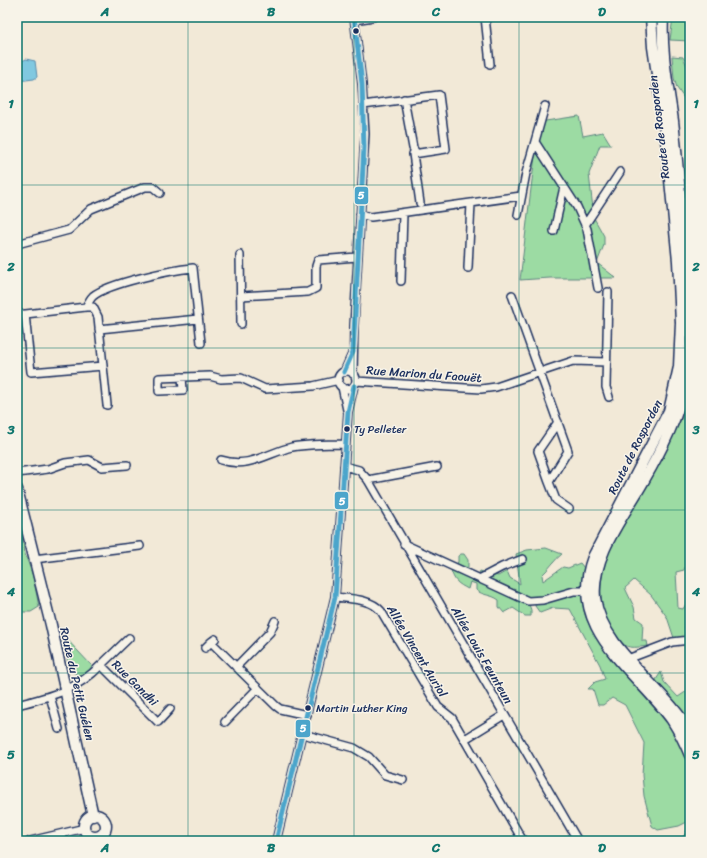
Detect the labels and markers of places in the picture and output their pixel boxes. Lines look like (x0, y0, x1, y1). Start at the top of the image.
unlabelled marker (351, 26, 361, 36)
place label: Ty Pelleter (354, 420, 408, 439)
marker: Ty Pelleter (342, 424, 352, 434)
place label: Martin Luther King (316, 699, 408, 718)
marker: Martin Luther King (303, 703, 313, 713)

